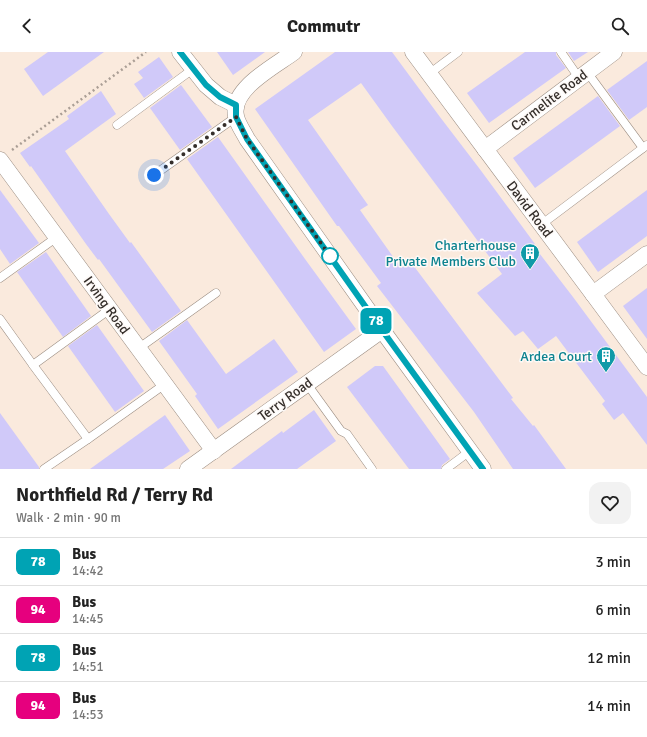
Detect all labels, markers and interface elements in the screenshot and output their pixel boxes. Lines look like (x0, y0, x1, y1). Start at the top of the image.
icon: back (16, 15, 38, 37)
text: Commutr (287, 15, 360, 37)
icon: search (609, 15, 631, 37)
street label: Carmelite Road (508, 66, 591, 135)
your location (144, 165, 164, 185)
street label: David Road (503, 178, 556, 241)
place label: Charterhouse Private Members Club (385, 237, 516, 270)
building icon: Charterhouse Private Members Club (519, 242, 541, 270)
unlabelled marker (321, 247, 339, 265)
street label: Irving Road (80, 273, 133, 338)
line badge: 78 (358, 308, 394, 334)
text: 78 (368, 312, 384, 329)
building icon: Ardea Court (595, 345, 617, 373)
place label: Ardea Court (520, 348, 592, 365)
street label: Terry Road (255, 374, 316, 425)
button: heart (589, 482, 631, 524)
text: Northfield Rd / Terry Rd (16, 483, 213, 507)
text: Walk · 2 min · 90 m (16, 510, 121, 526)
text: Bus (72, 545, 96, 563)
text: 78 (30, 553, 46, 570)
text: 3 min (595, 553, 631, 571)
text: 14:42 (72, 563, 104, 579)
text: Bus (72, 593, 96, 611)
text: 94 (30, 601, 46, 618)
text: 6 min (595, 601, 631, 619)
text: 14:45 (72, 611, 104, 627)
text: Bus (72, 641, 96, 659)
text: 78 (30, 649, 46, 666)
text: 12 min (587, 649, 631, 667)
text: 14:51 (72, 659, 104, 675)
text: Bus (72, 689, 96, 707)
text: 94 (30, 697, 46, 714)
text: 14 min (587, 697, 631, 715)
text: 14:53 (72, 707, 104, 723)

